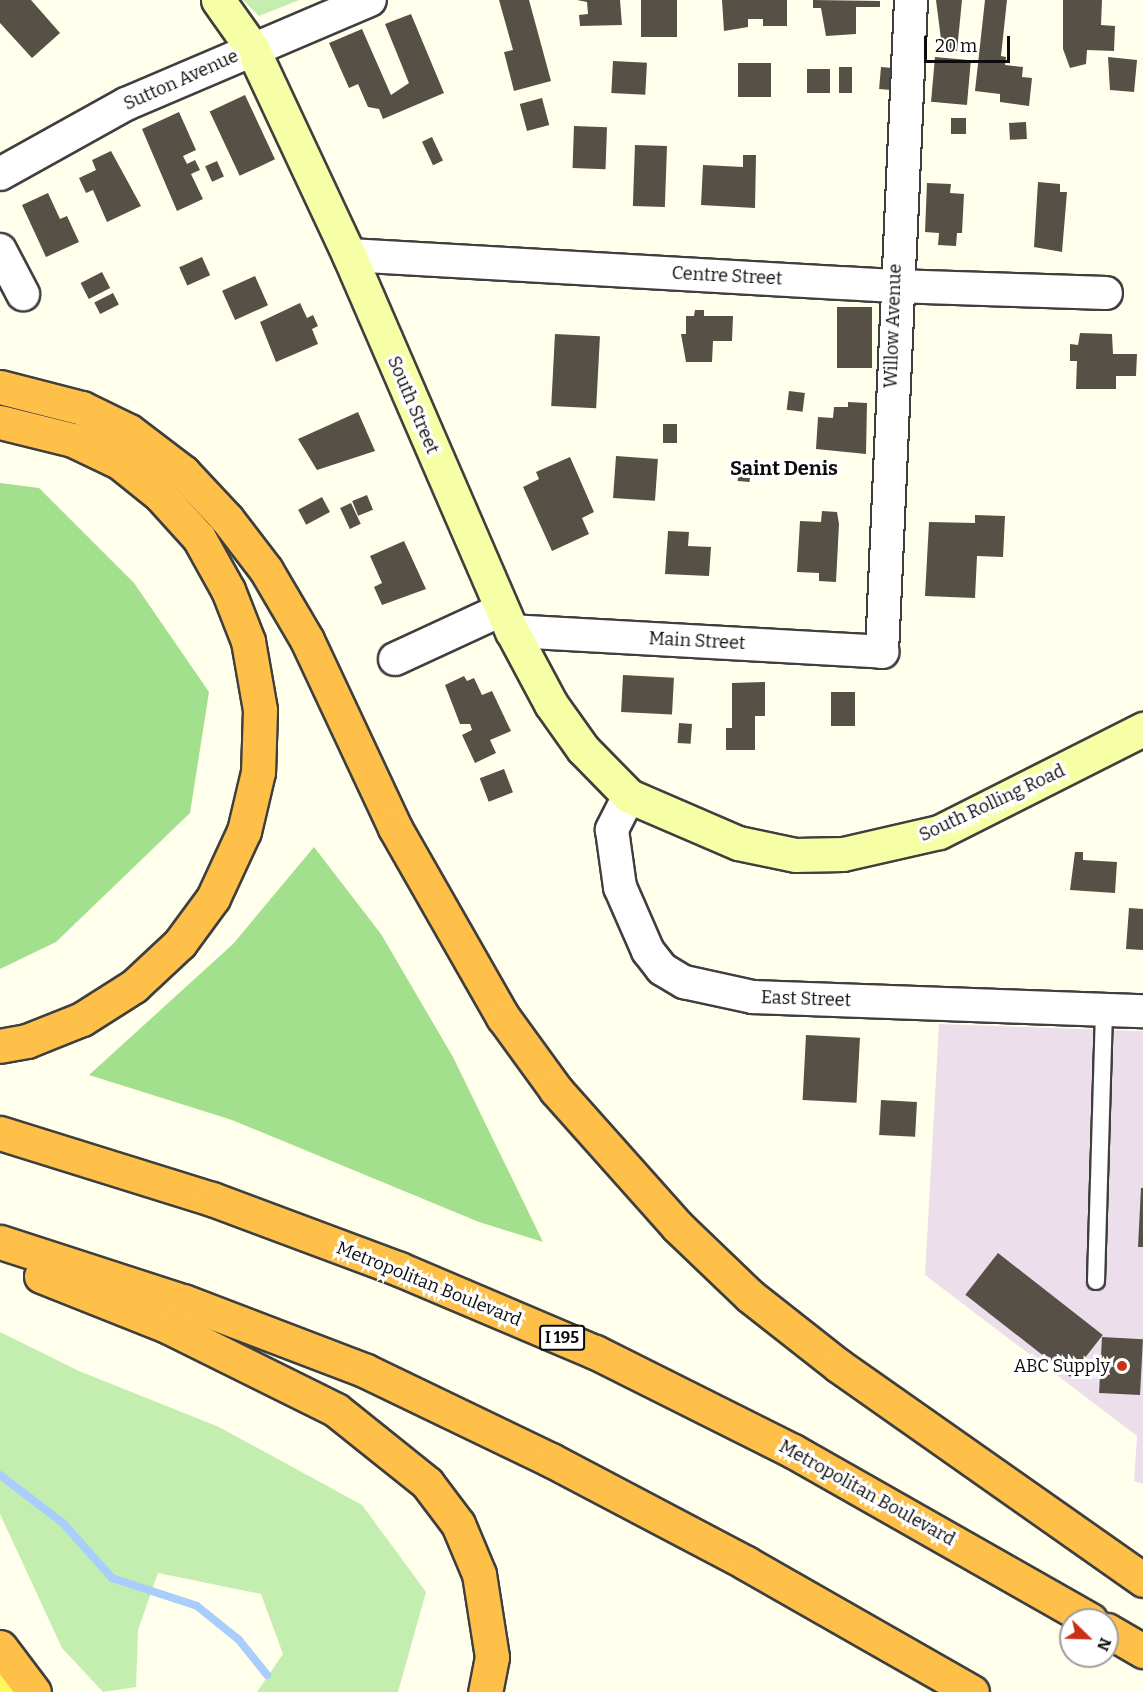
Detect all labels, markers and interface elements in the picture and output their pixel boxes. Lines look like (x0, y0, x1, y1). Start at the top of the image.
scale bar (927, 24, 1012, 62)
text: 20 m (935, 35, 977, 57)
street label: Sutton Avenue (120, 45, 242, 115)
street label: Centre Street (671, 262, 783, 290)
street label: Willow Avenue (880, 263, 906, 389)
street label: South Street (383, 353, 443, 457)
district label: Saint Denis (730, 456, 838, 480)
street label: Main Street (648, 628, 746, 654)
street label: South Rolling Road (916, 760, 1068, 846)
street label: East Street (761, 987, 851, 1011)
street label: Metropolitan Boulevard (333, 1237, 525, 1331)
road number: I 195 (538, 1325, 586, 1351)
place label: ABC Supply (1014, 1355, 1110, 1377)
marker: ABC Supply (1115, 1359, 1129, 1373)
street label: Metropolitan Boulevard (775, 1436, 959, 1550)
north arrow (1059, 1608, 1119, 1668)
text: N (1093, 1635, 1115, 1654)

